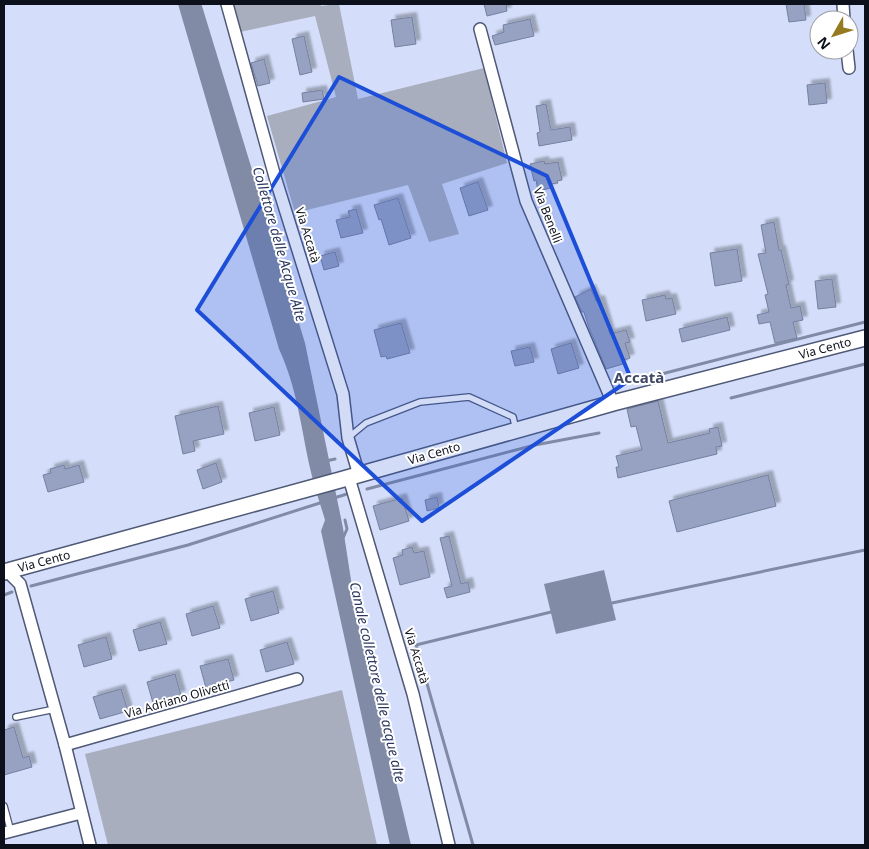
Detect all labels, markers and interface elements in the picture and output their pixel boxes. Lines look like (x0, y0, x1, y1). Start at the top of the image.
north arrow (809, 10, 859, 60)
text: N (813, 33, 834, 54)
water label: Collettore delle Acque Alte (249, 164, 311, 324)
street label: Via Benelli (530, 185, 566, 245)
street label: Via Accatà (292, 205, 324, 265)
street label: Via Cento (797, 333, 853, 363)
district label: Accatà (614, 367, 664, 387)
street label: Via Cento (406, 437, 462, 469)
street label: Via Cento (16, 546, 72, 576)
water label: Canale collettore delle acque alte (346, 580, 410, 784)
street label: Via Accatà (401, 626, 433, 686)
street label: Via Adriano Olivetti (123, 676, 231, 722)

